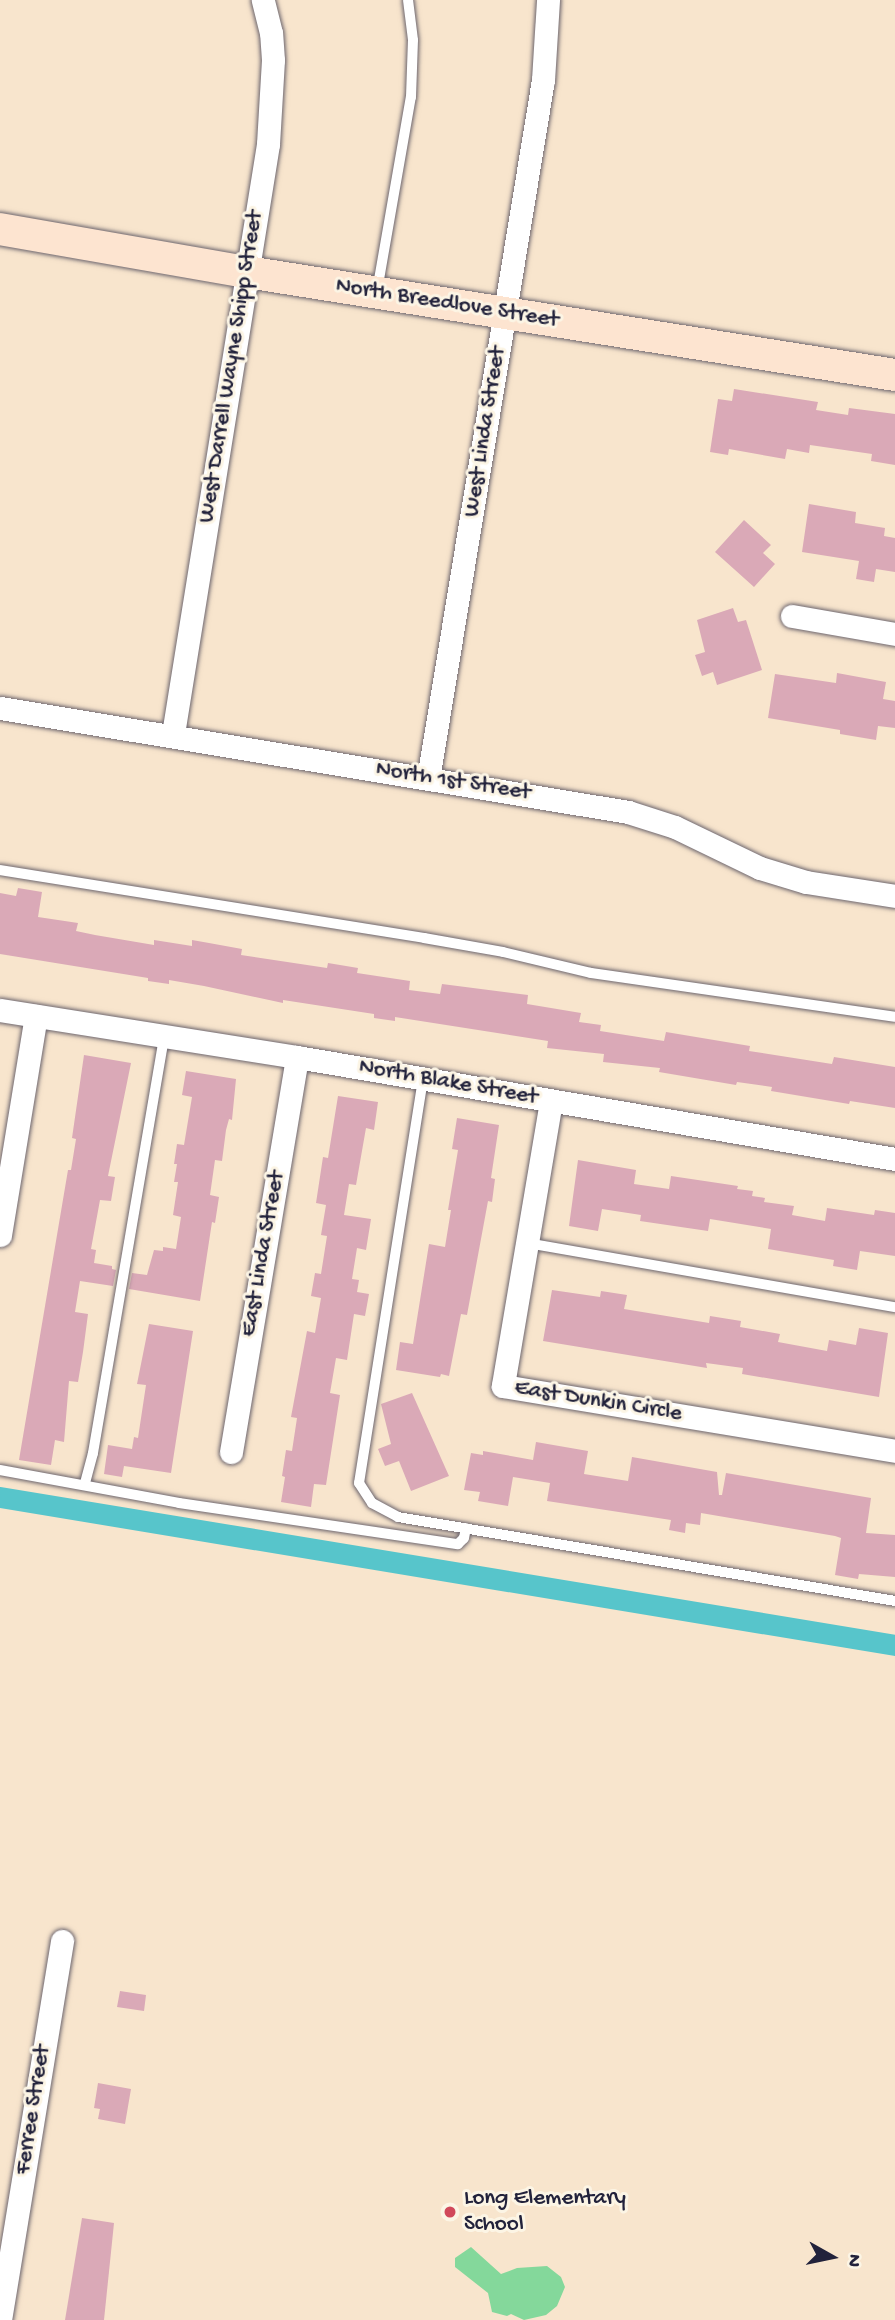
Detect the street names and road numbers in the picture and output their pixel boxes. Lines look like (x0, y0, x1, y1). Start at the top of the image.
street label: West Darrell Wayne Shipp Street (194, 209, 270, 525)
street label: North Breedlove Street (334, 273, 560, 335)
street label: West Linda Street (459, 345, 513, 519)
street label: North 1st Street (374, 756, 532, 808)
street label: North Blake Street (357, 1054, 539, 1112)
street label: East Linda Street (236, 1169, 292, 1339)
street label: East Dunkin Circle (512, 1375, 684, 1429)
street label: Ferree Street (10, 2043, 58, 2177)

